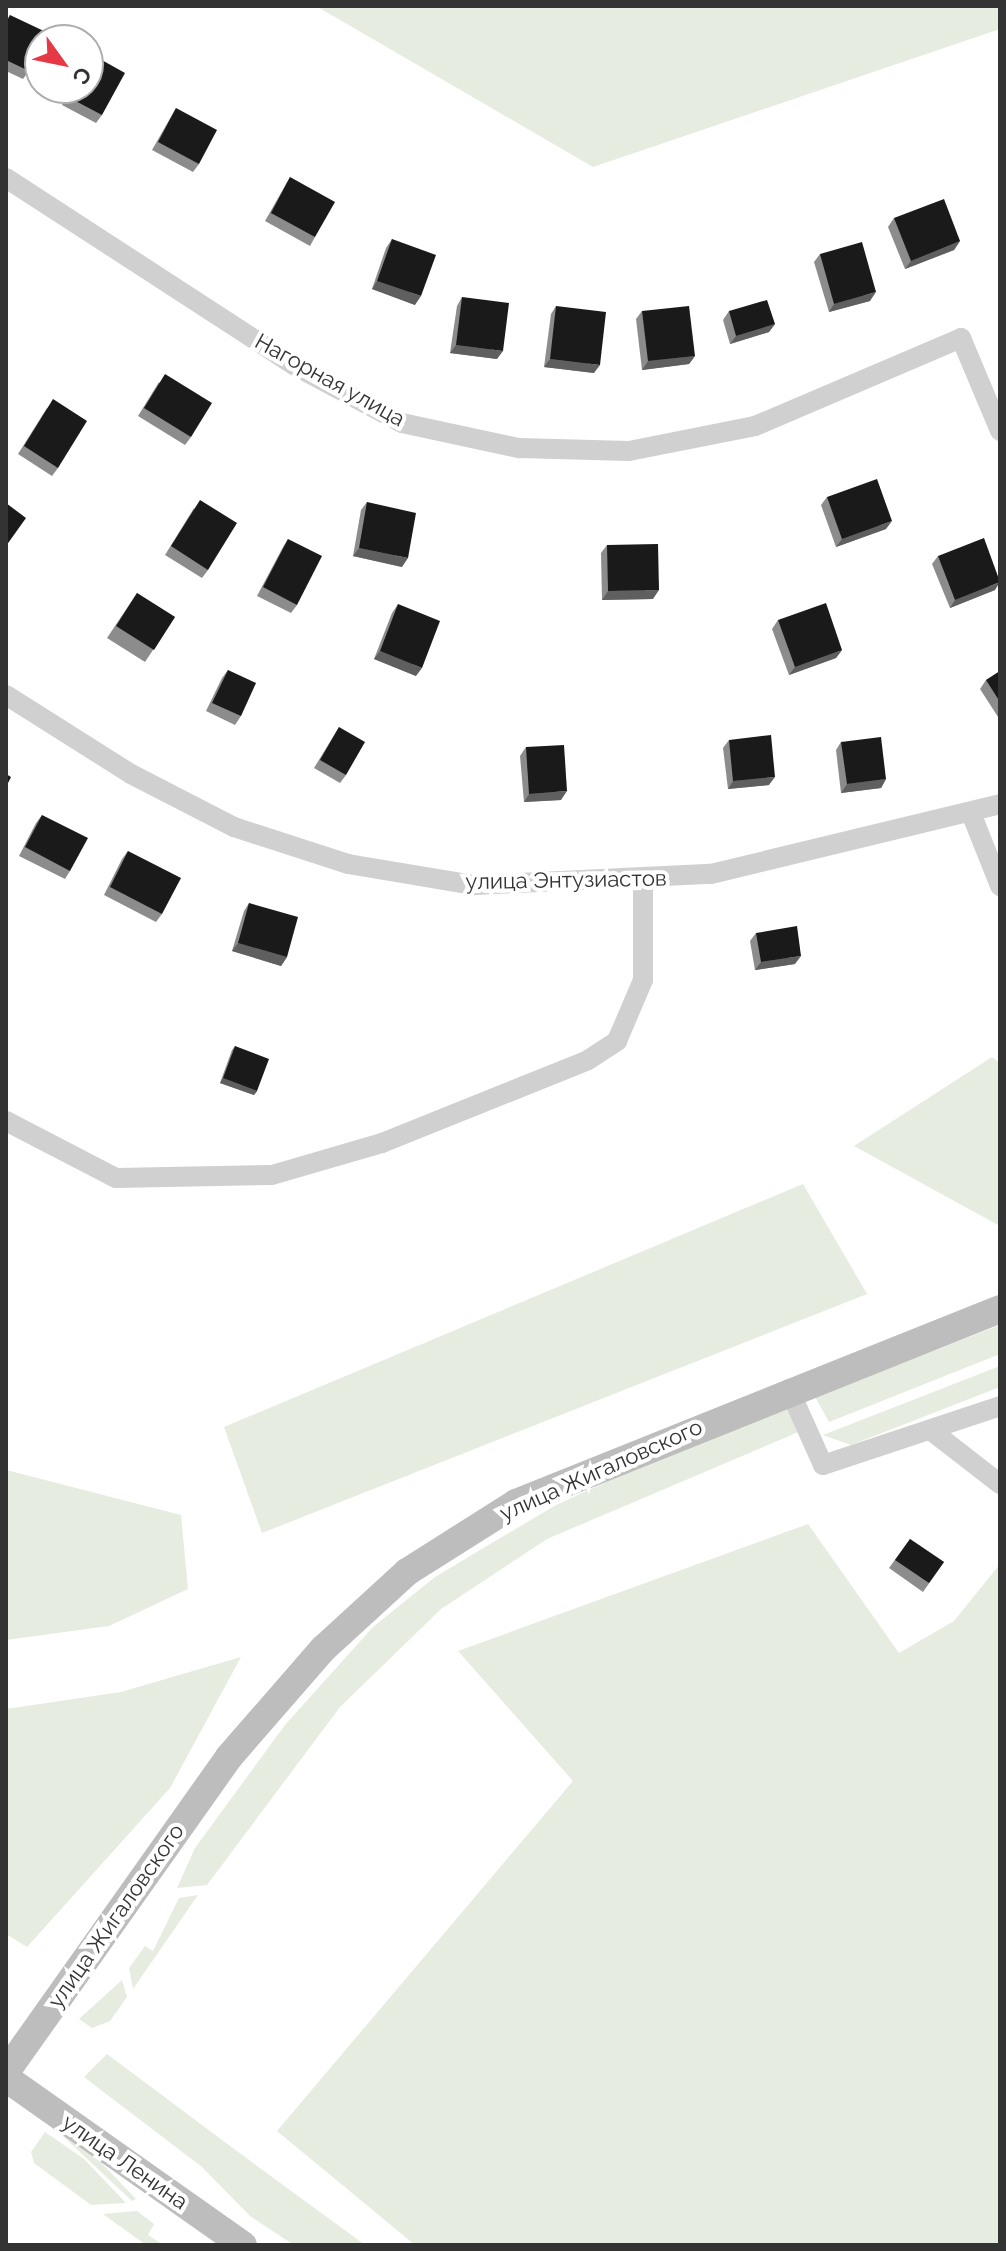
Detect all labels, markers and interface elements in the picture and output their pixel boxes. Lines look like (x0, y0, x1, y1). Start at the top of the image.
north arrow (24, 24, 104, 104)
text: С (67, 63, 97, 89)
street label: Нагорная улица (250, 328, 410, 432)
street label: улица Энтузиастов (465, 865, 667, 895)
street label: улица Жигаловского (496, 1413, 706, 1527)
street label: улица Жигаловского (42, 1819, 190, 2013)
street label: улица Ленина (57, 2109, 193, 2215)

